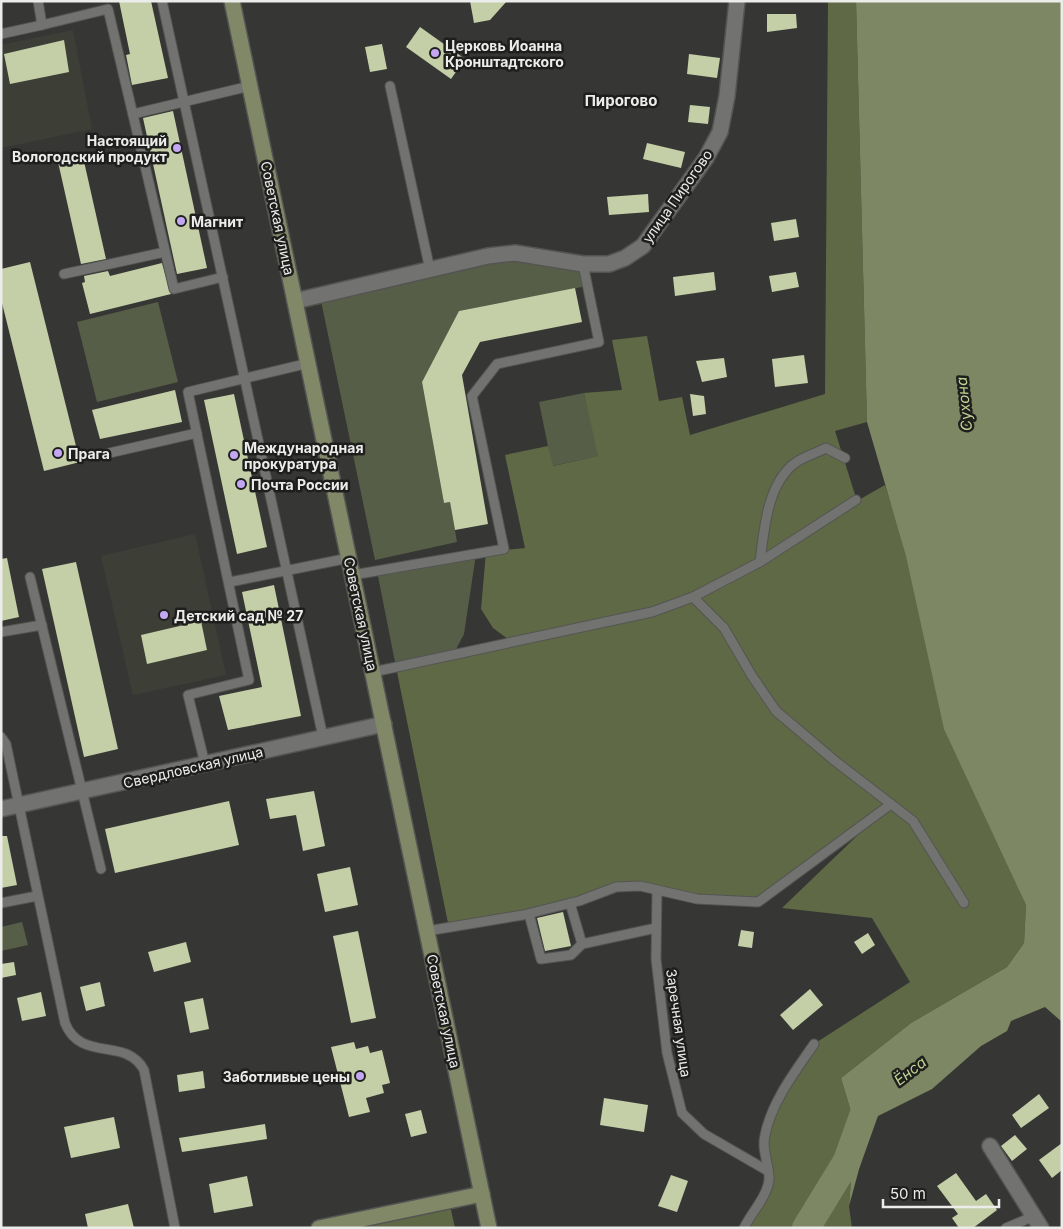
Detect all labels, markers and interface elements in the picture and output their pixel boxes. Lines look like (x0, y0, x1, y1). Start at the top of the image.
place label: Церковь Иоанна Кронштадтского (445, 37, 564, 70)
marker: Церковь Иоанна Кронштадтского (429, 47, 441, 59)
district label: Пирогово (585, 91, 657, 110)
place label: Настоящий Вологодский продукт (12, 132, 167, 165)
marker: Настоящий Вологодский продукт (171, 142, 183, 154)
street label: улица Пирогово (639, 146, 715, 246)
street label: Советская улица (258, 160, 298, 276)
place label: Магнит (191, 213, 243, 230)
marker: Магнит (175, 215, 187, 227)
water label: Сухона (952, 376, 976, 432)
place label: Международная прокуратура (244, 439, 364, 472)
place label: Прага (68, 445, 110, 462)
marker: Прага (52, 447, 64, 459)
marker: Международная прокуратура (228, 449, 240, 461)
place label: Почта России (251, 476, 348, 493)
marker: Почта России (235, 478, 247, 490)
street label: Советская улица (341, 556, 381, 672)
place label: Детский сад № 27 (174, 607, 303, 624)
marker: Детский сад № 27 (158, 609, 170, 621)
street label: Свердловская улица (121, 743, 265, 791)
street label: Советская улица (424, 953, 464, 1069)
street label: Заречная улица (663, 968, 695, 1078)
water label: Ёнса (890, 1052, 930, 1090)
place label: Заботливые цены (223, 1068, 350, 1085)
marker: Заботливые цены (354, 1070, 366, 1082)
scale bar (883, 1176, 999, 1208)
text: 50 m (890, 1184, 926, 1203)

